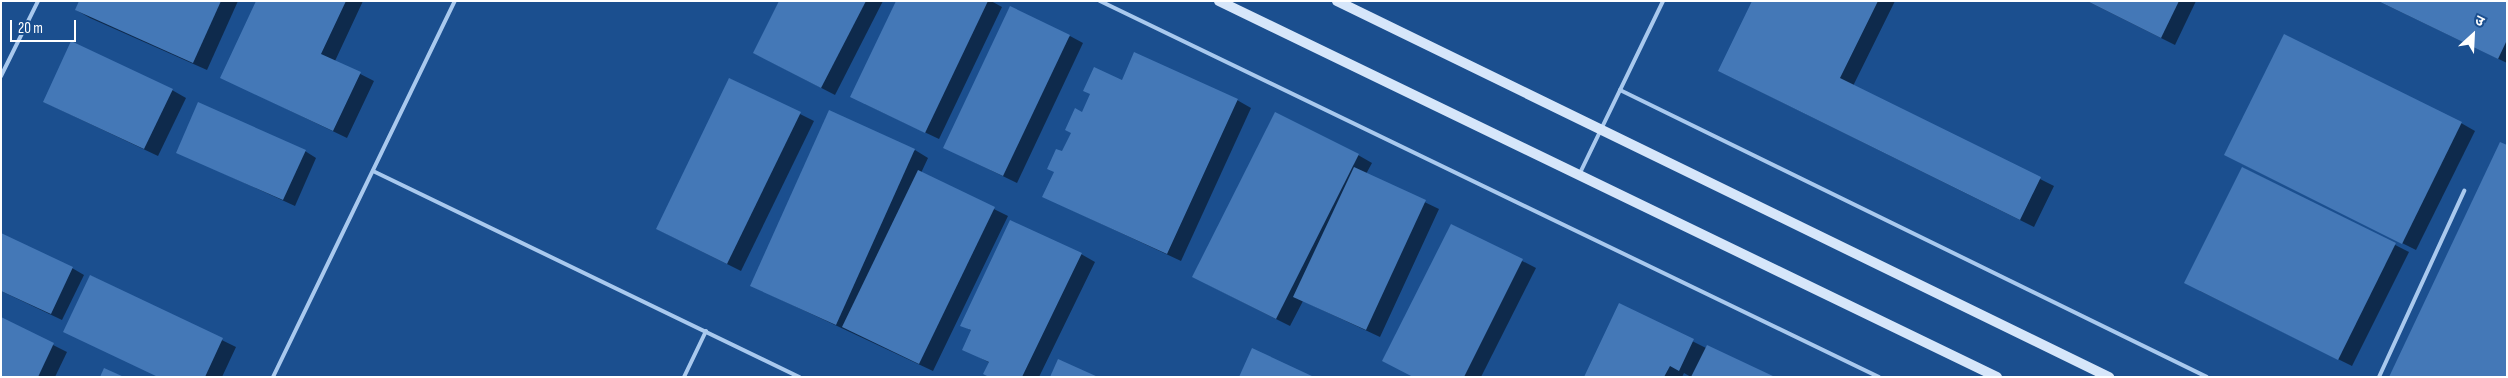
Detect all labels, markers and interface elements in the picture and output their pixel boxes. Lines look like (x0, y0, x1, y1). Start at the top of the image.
scale bar (12, 10, 79, 42)
north arrow (2448, 10, 2498, 60)
text: उ (2472, 12, 2487, 30)
text: 20 m (18, 19, 43, 38)

